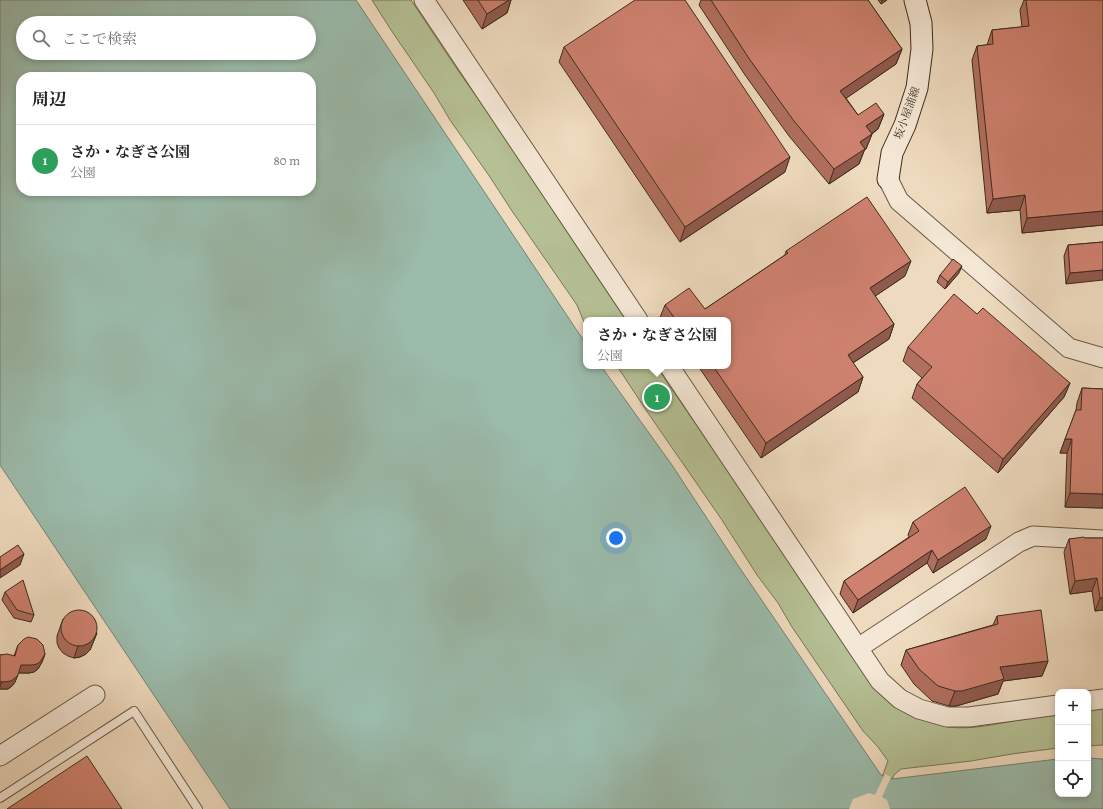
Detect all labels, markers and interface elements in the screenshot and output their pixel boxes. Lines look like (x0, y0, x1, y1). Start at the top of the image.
search box (16, 16, 316, 60)
icon: search (30, 27, 52, 49)
text: ここで検索 (62, 29, 137, 49)
street label: 坂小屋浦線 (891, 85, 923, 141)
text: 周辺 (32, 88, 66, 111)
text: さか・なぎさ公園 (70, 142, 190, 162)
text: 1 (43, 152, 47, 169)
text: 80 m (273, 152, 300, 169)
text: 公園 (70, 164, 96, 181)
popup (583, 317, 731, 369)
text: さか・なぎさ公園 (597, 325, 717, 345)
text: 公園 (597, 347, 623, 364)
pin: 1 (644, 382, 670, 412)
your location (606, 528, 626, 548)
map controls (1055, 689, 1091, 797)
button: + (1055, 689, 1091, 725)
button: − (1055, 725, 1091, 761)
button: locate (1055, 761, 1091, 797)

